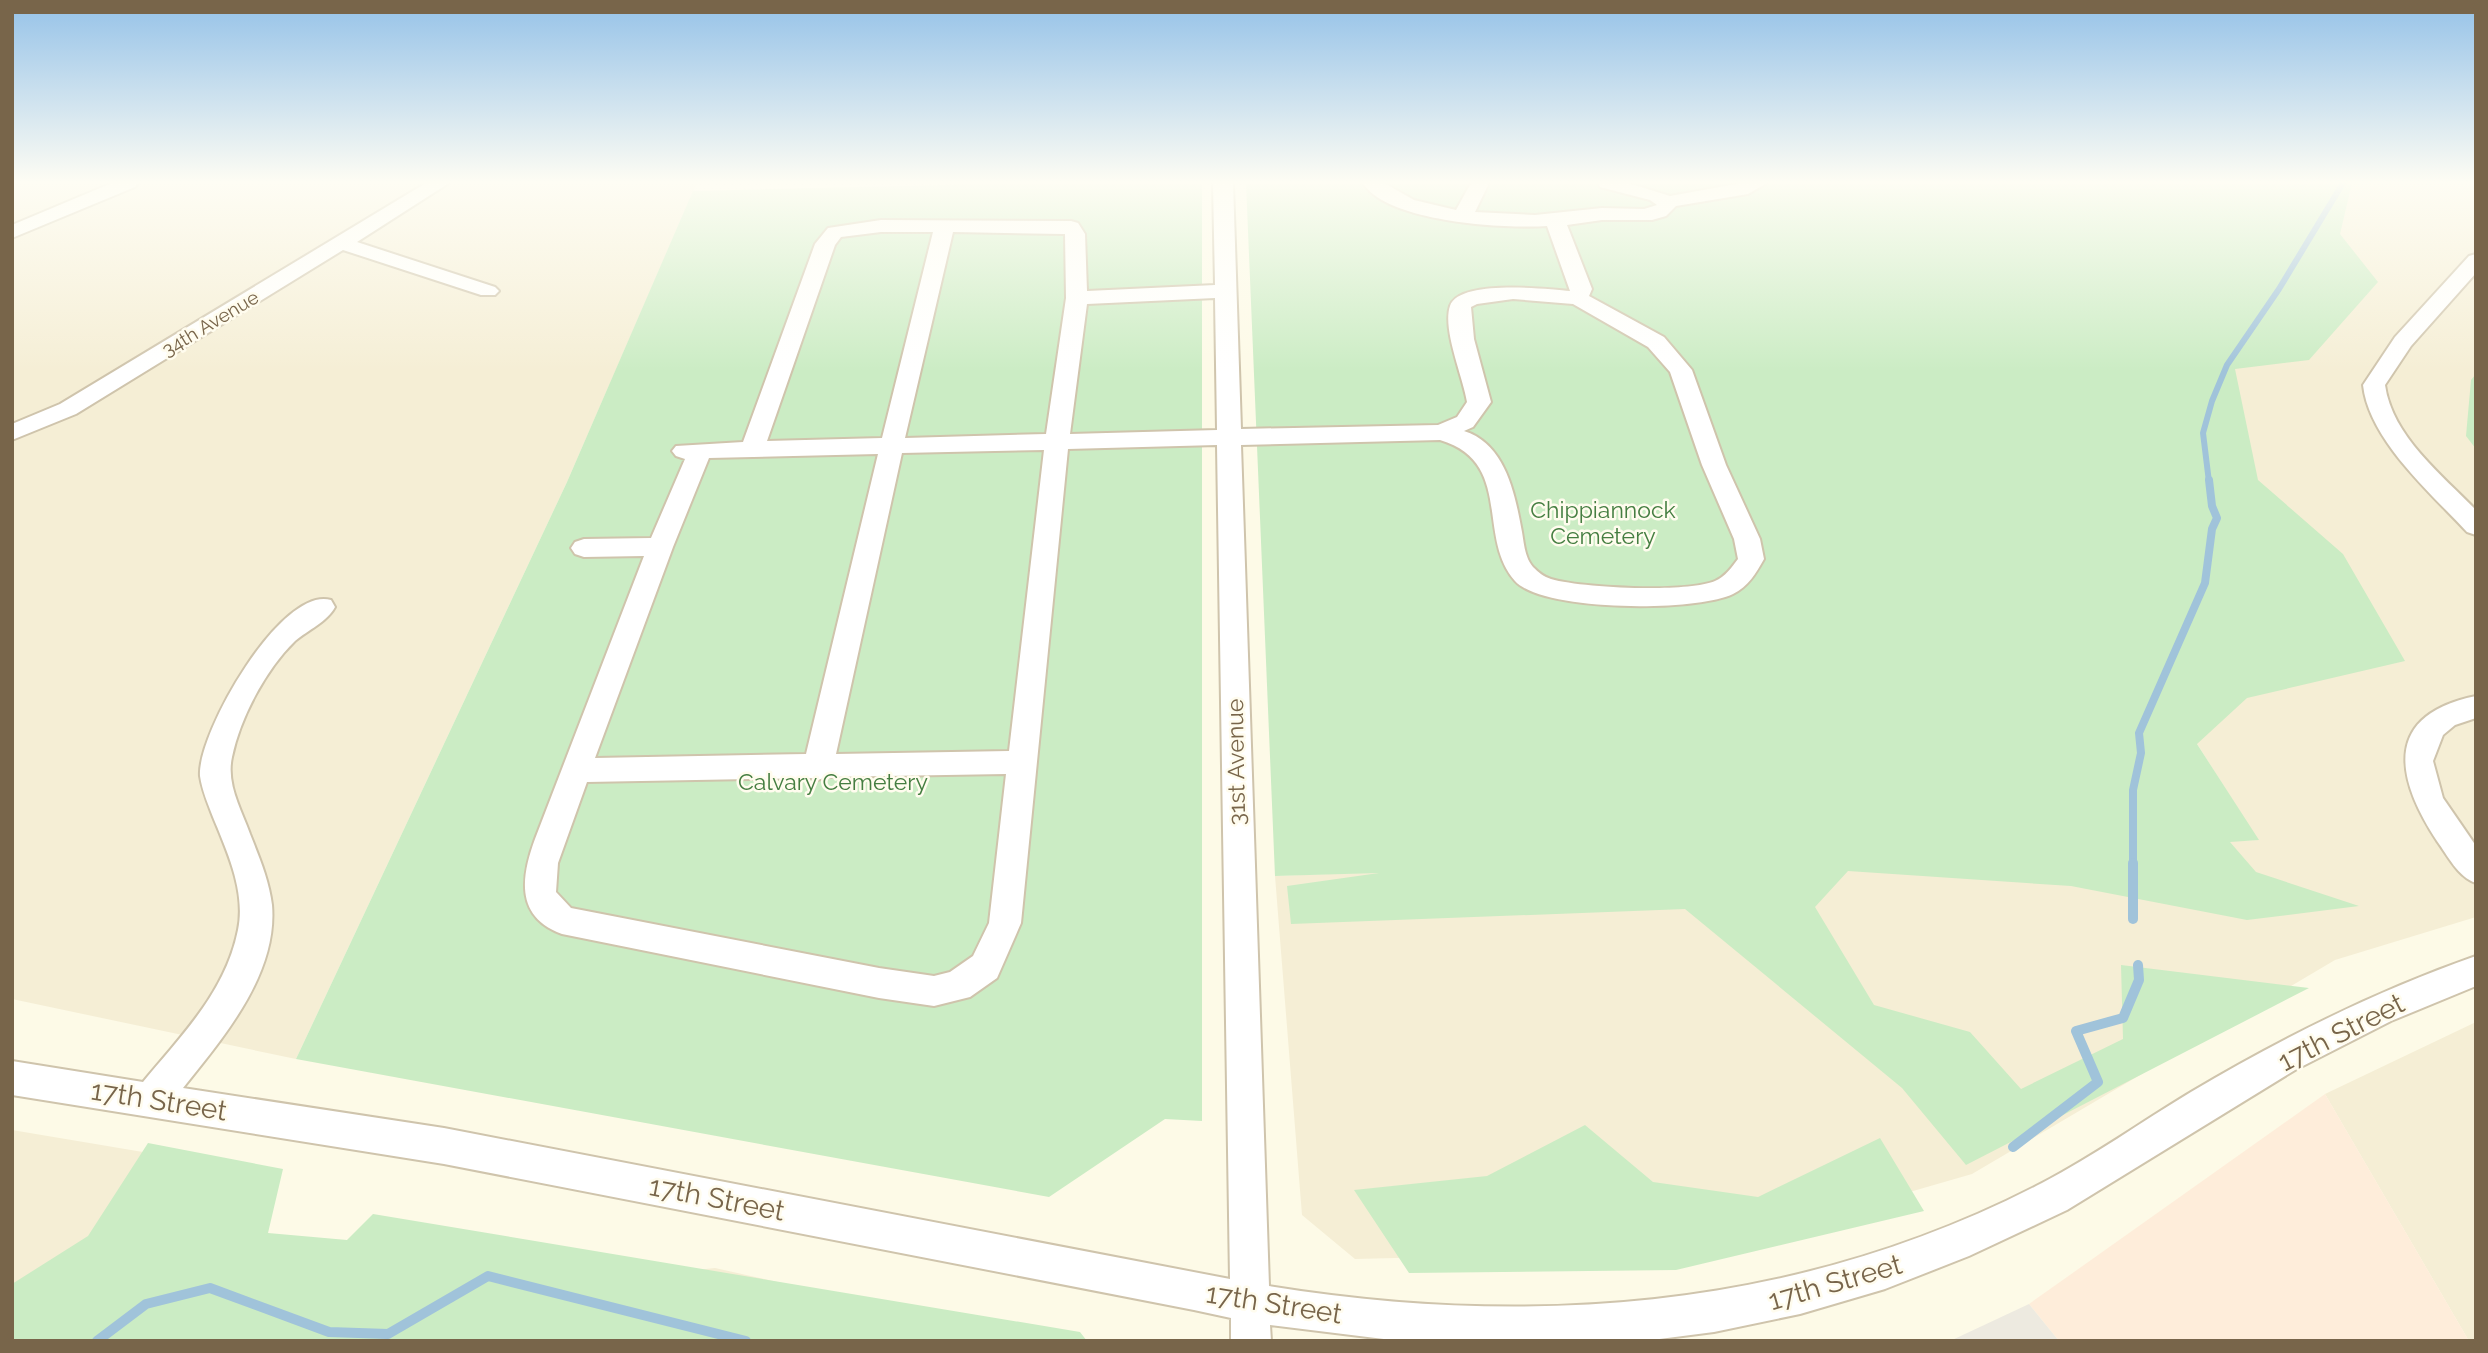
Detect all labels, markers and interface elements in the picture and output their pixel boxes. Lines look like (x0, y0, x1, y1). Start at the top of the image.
street label: 34th Avenue (158, 286, 262, 360)
park label: Chippiannock Cemetery (1530, 496, 1676, 549)
street label: 31st Avenue (1221, 698, 1250, 826)
park label: Calvary Cemetery (738, 768, 928, 795)
street label: 17th Street (2273, 986, 2410, 1078)
street label: 17th Street (89, 1073, 230, 1128)
street label: 17th Street (646, 1169, 788, 1228)
street label: 17th Street (1765, 1248, 1906, 1317)
street label: 17th Street (1204, 1276, 1345, 1331)

